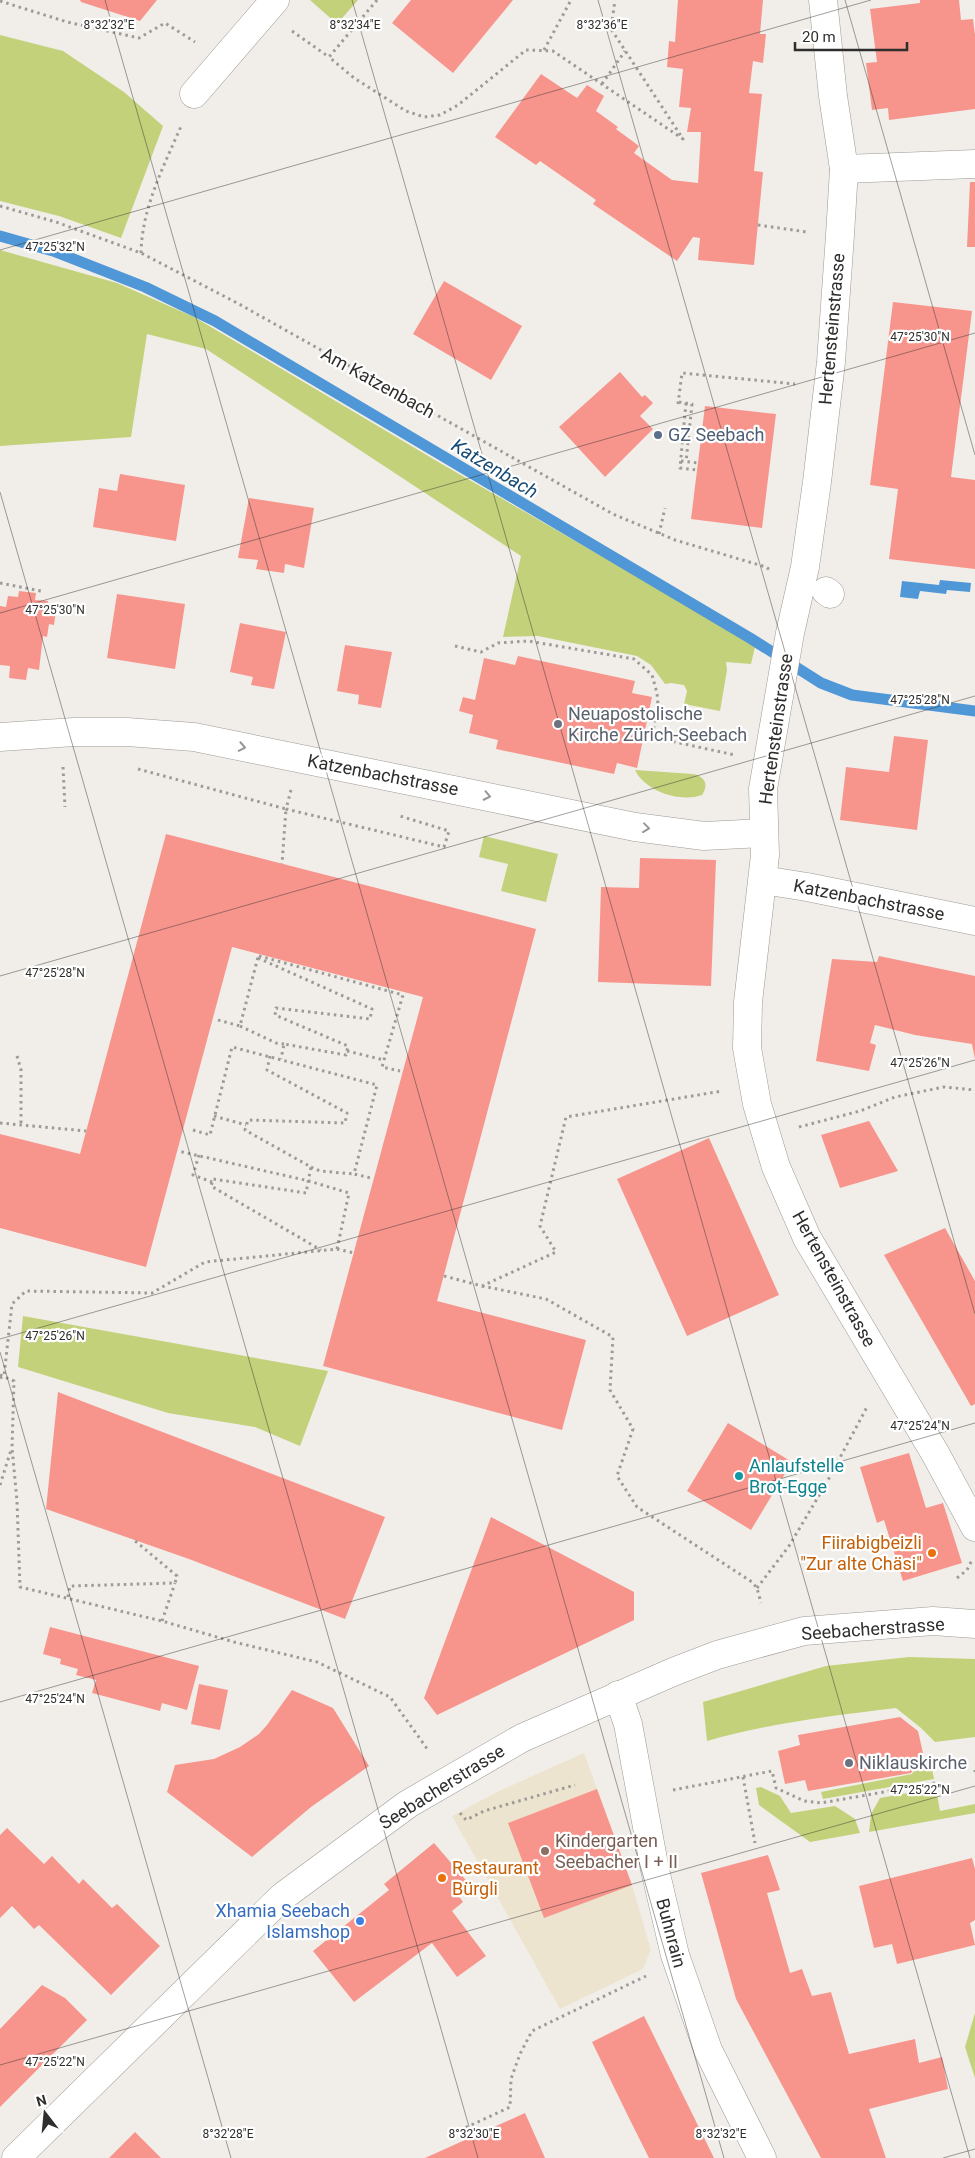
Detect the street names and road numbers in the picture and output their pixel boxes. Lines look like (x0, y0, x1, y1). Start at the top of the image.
street label: Hertensteinstrasse (814, 252, 849, 406)
street label: Am Katzenbach (318, 343, 439, 422)
street label: Hertensteinstrasse (755, 652, 796, 806)
street label: Katzenbachstrasse (306, 750, 460, 799)
street label: Katzenbachstrasse (792, 875, 946, 924)
street label: Hertensteinstrasse (788, 1207, 881, 1350)
street label: Seebacherstrasse (801, 1613, 945, 1644)
street label: Seebacherstrasse (375, 1740, 508, 1834)
street label: Buhnrain (652, 1896, 691, 1970)

